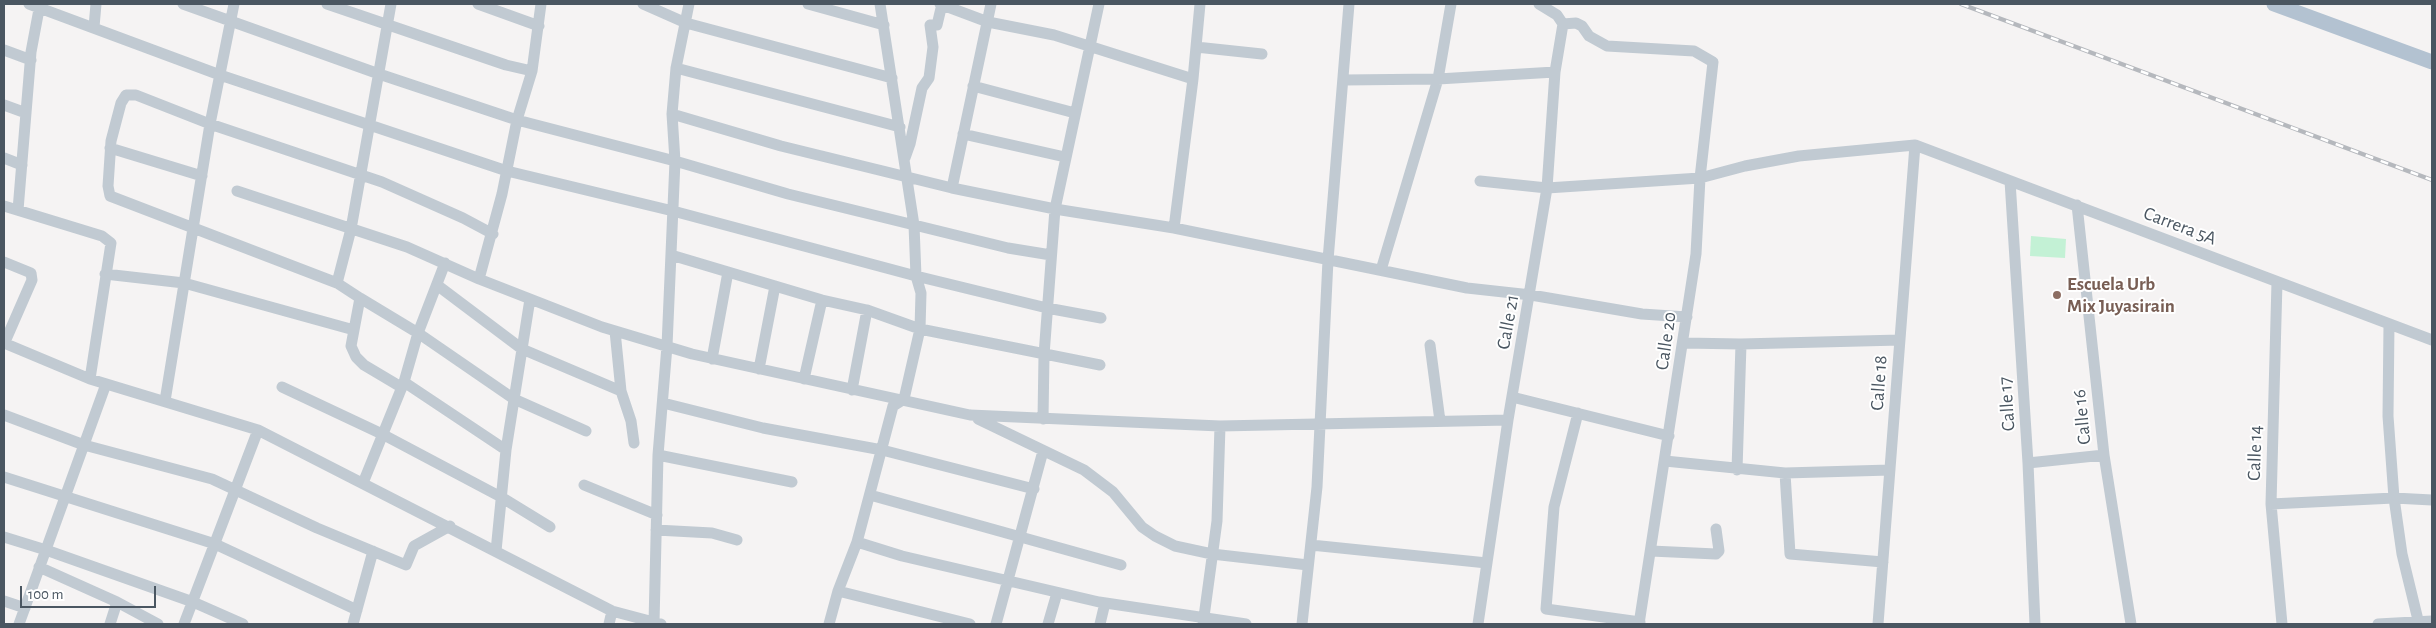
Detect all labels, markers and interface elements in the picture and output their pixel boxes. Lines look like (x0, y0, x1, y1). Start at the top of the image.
street label: Carrera 5A (2140, 202, 2220, 250)
place label: Escuela Urb Mix Juyasirain (2067, 273, 2175, 317)
marker: Escuela Urb Mix Juyasirain (2051, 289, 2063, 301)
street label: Calle 21 (1492, 293, 1524, 351)
street label: Calle 20 (1651, 310, 1681, 372)
street label: Calle 18 (1866, 355, 1892, 411)
street label: Calle 17 (1994, 376, 2020, 432)
street label: Calle 16 (2068, 388, 2096, 446)
street label: Calle 14 (2243, 425, 2267, 481)
scale bar (22, 576, 159, 608)
text: 100 m (28, 587, 63, 602)

